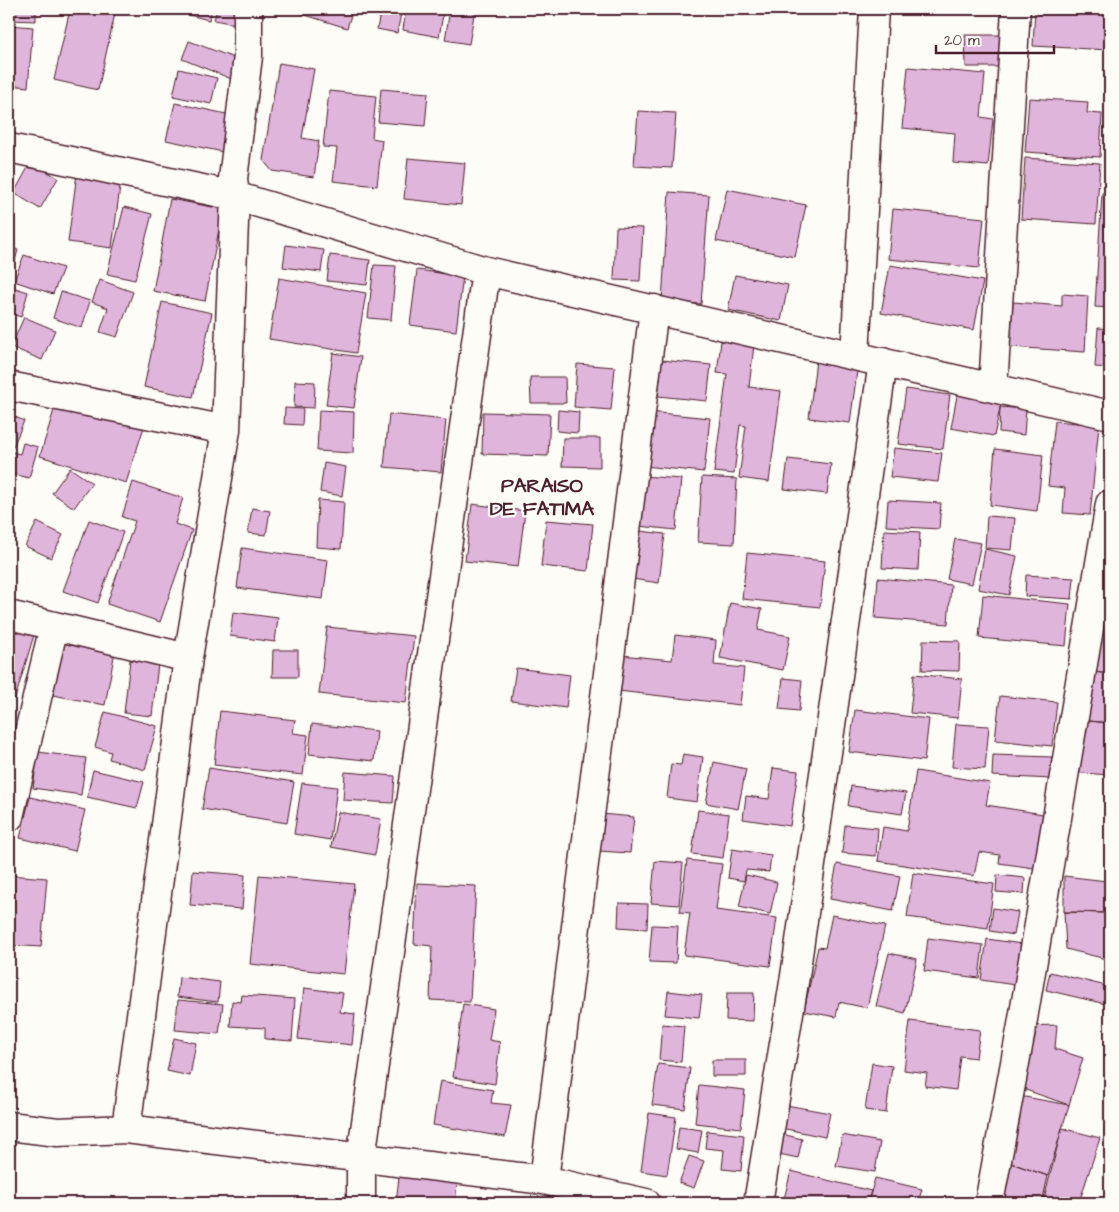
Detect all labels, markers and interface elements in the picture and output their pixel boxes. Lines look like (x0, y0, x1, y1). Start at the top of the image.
scale bar (936, 22, 1054, 54)
text: 20 m (944, 30, 980, 51)
district label: PARAISO DE FATIMA (490, 472, 594, 523)

